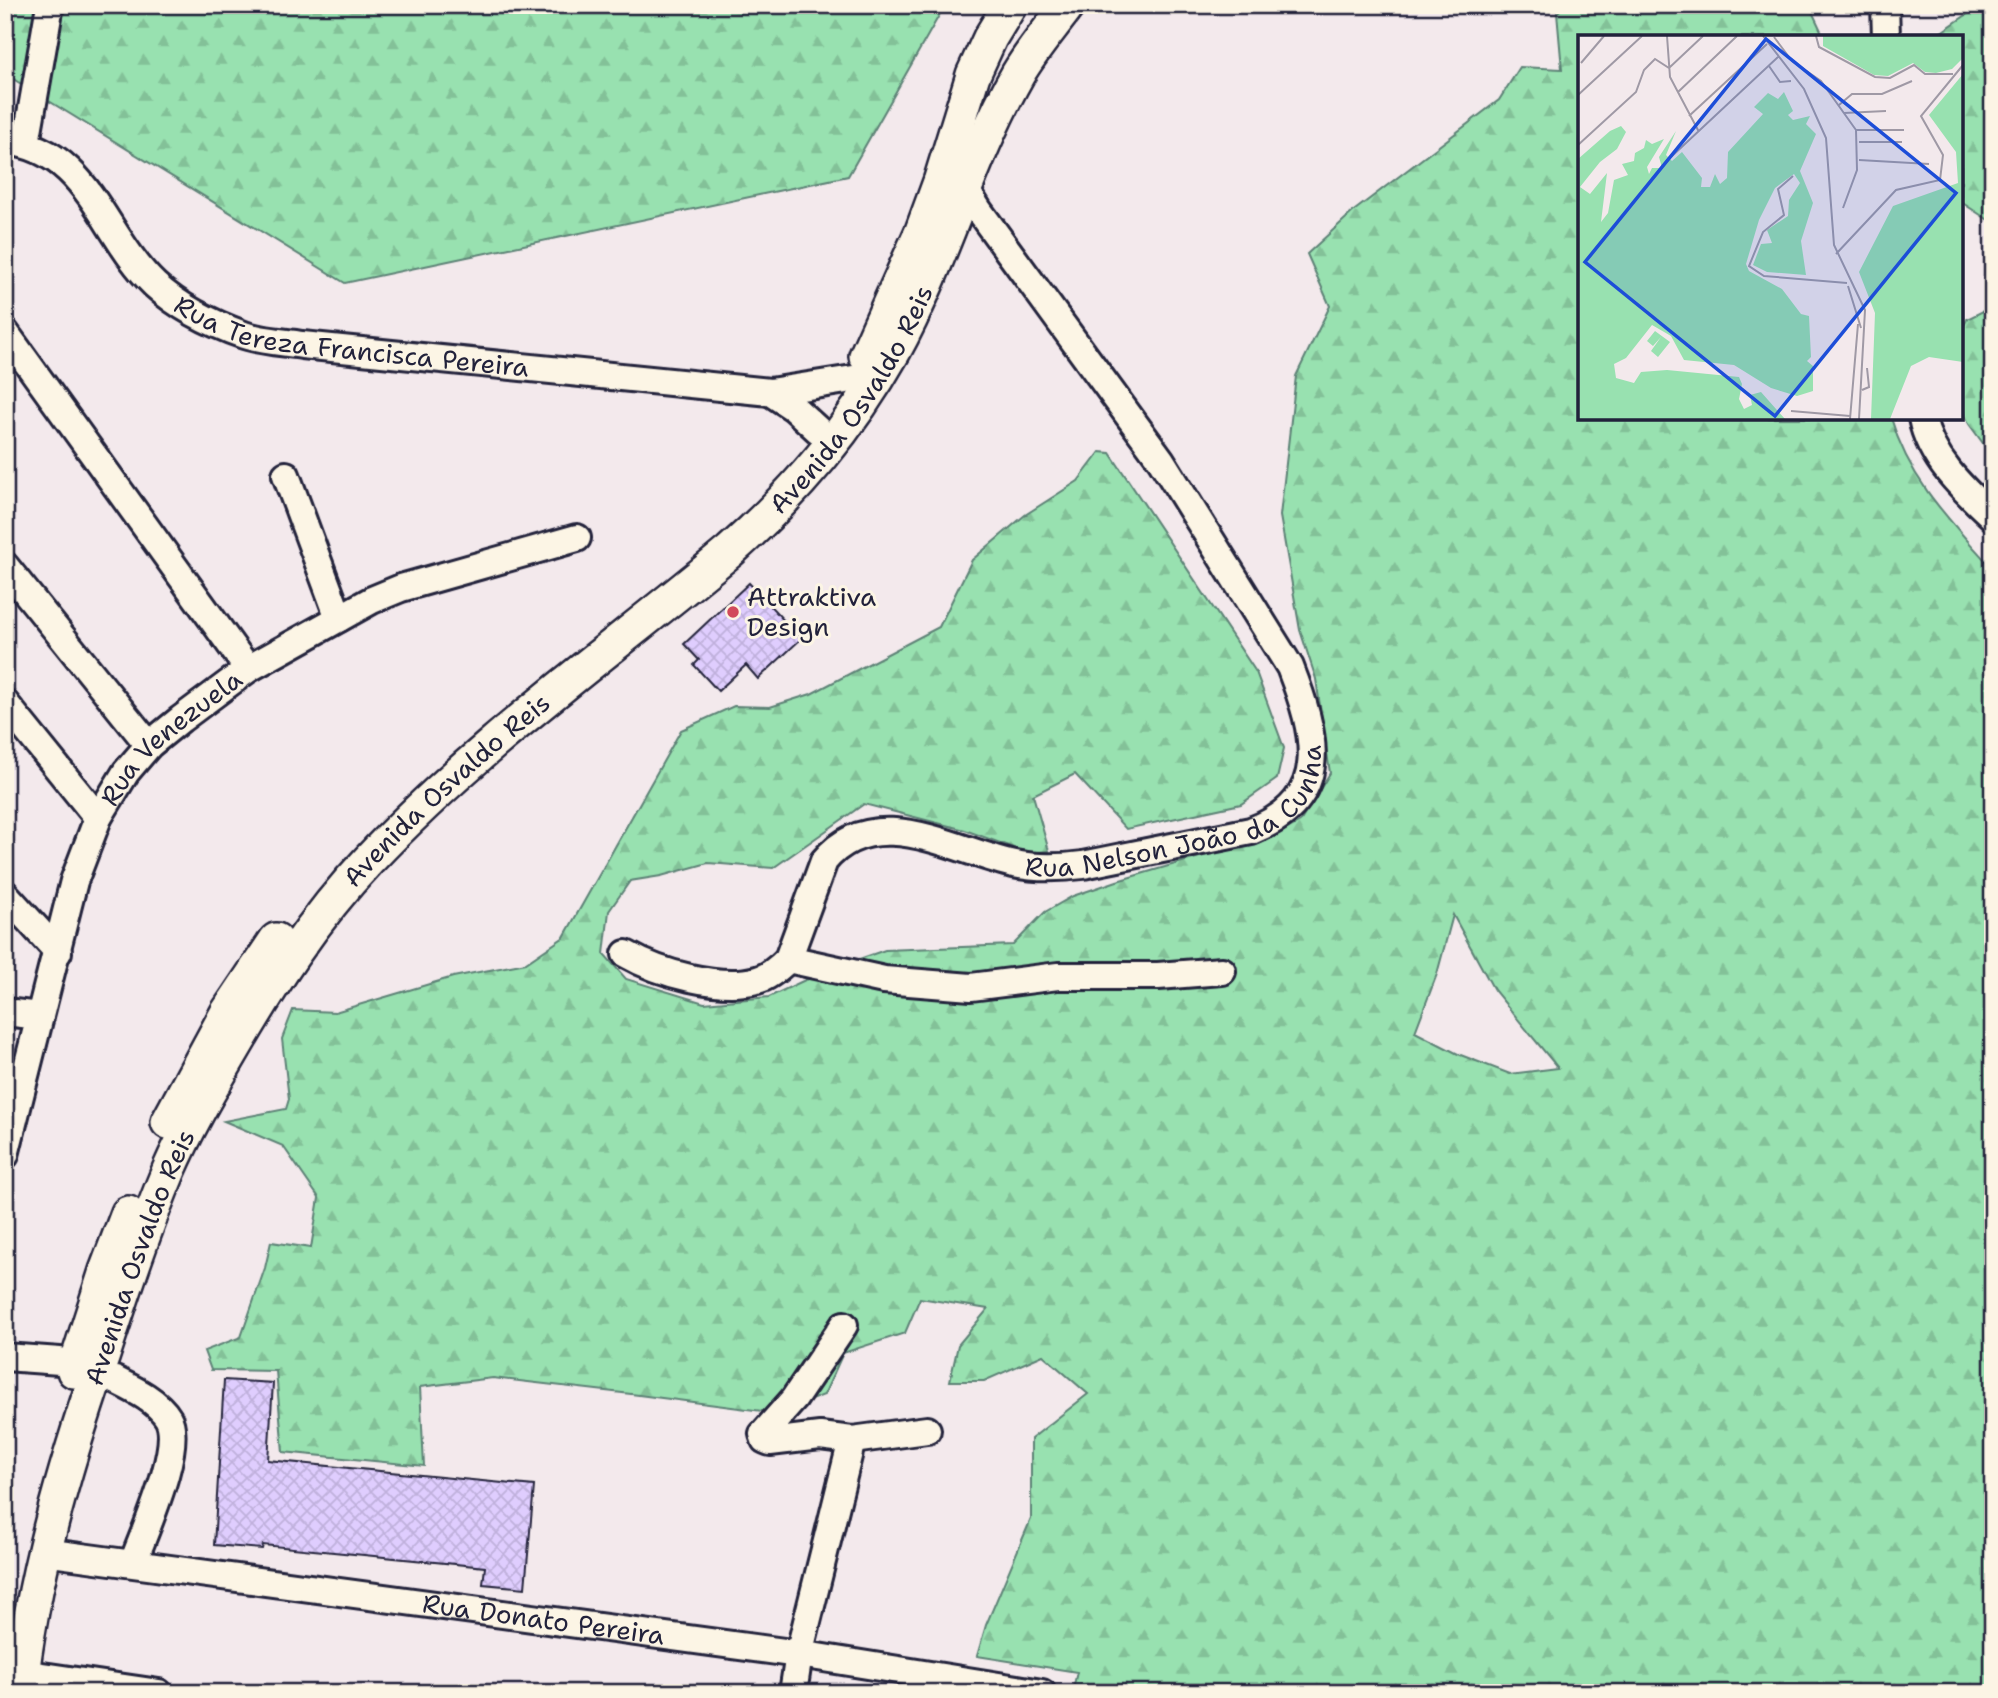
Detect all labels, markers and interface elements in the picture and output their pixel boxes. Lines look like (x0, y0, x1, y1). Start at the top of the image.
inset map (1578, 35, 1963, 420)
street label: Avenida Osvaldo Reis (761, 280, 941, 521)
street label: Rua Tereza Francisca Pereira (168, 287, 530, 385)
place label: Attraktiva Design (747, 579, 876, 644)
marker: Attraktiva Design (725, 604, 741, 620)
street label: Rua Venezuela (92, 661, 249, 812)
street label: Avenida Osvaldo Reis (335, 685, 557, 894)
street label: Rua Nelson João da Cunha (1024, 745, 1329, 885)
street label: Avenida Osvaldo Reis (76, 1123, 203, 1390)
street label: Rua Donato Pereira (420, 1585, 667, 1653)

